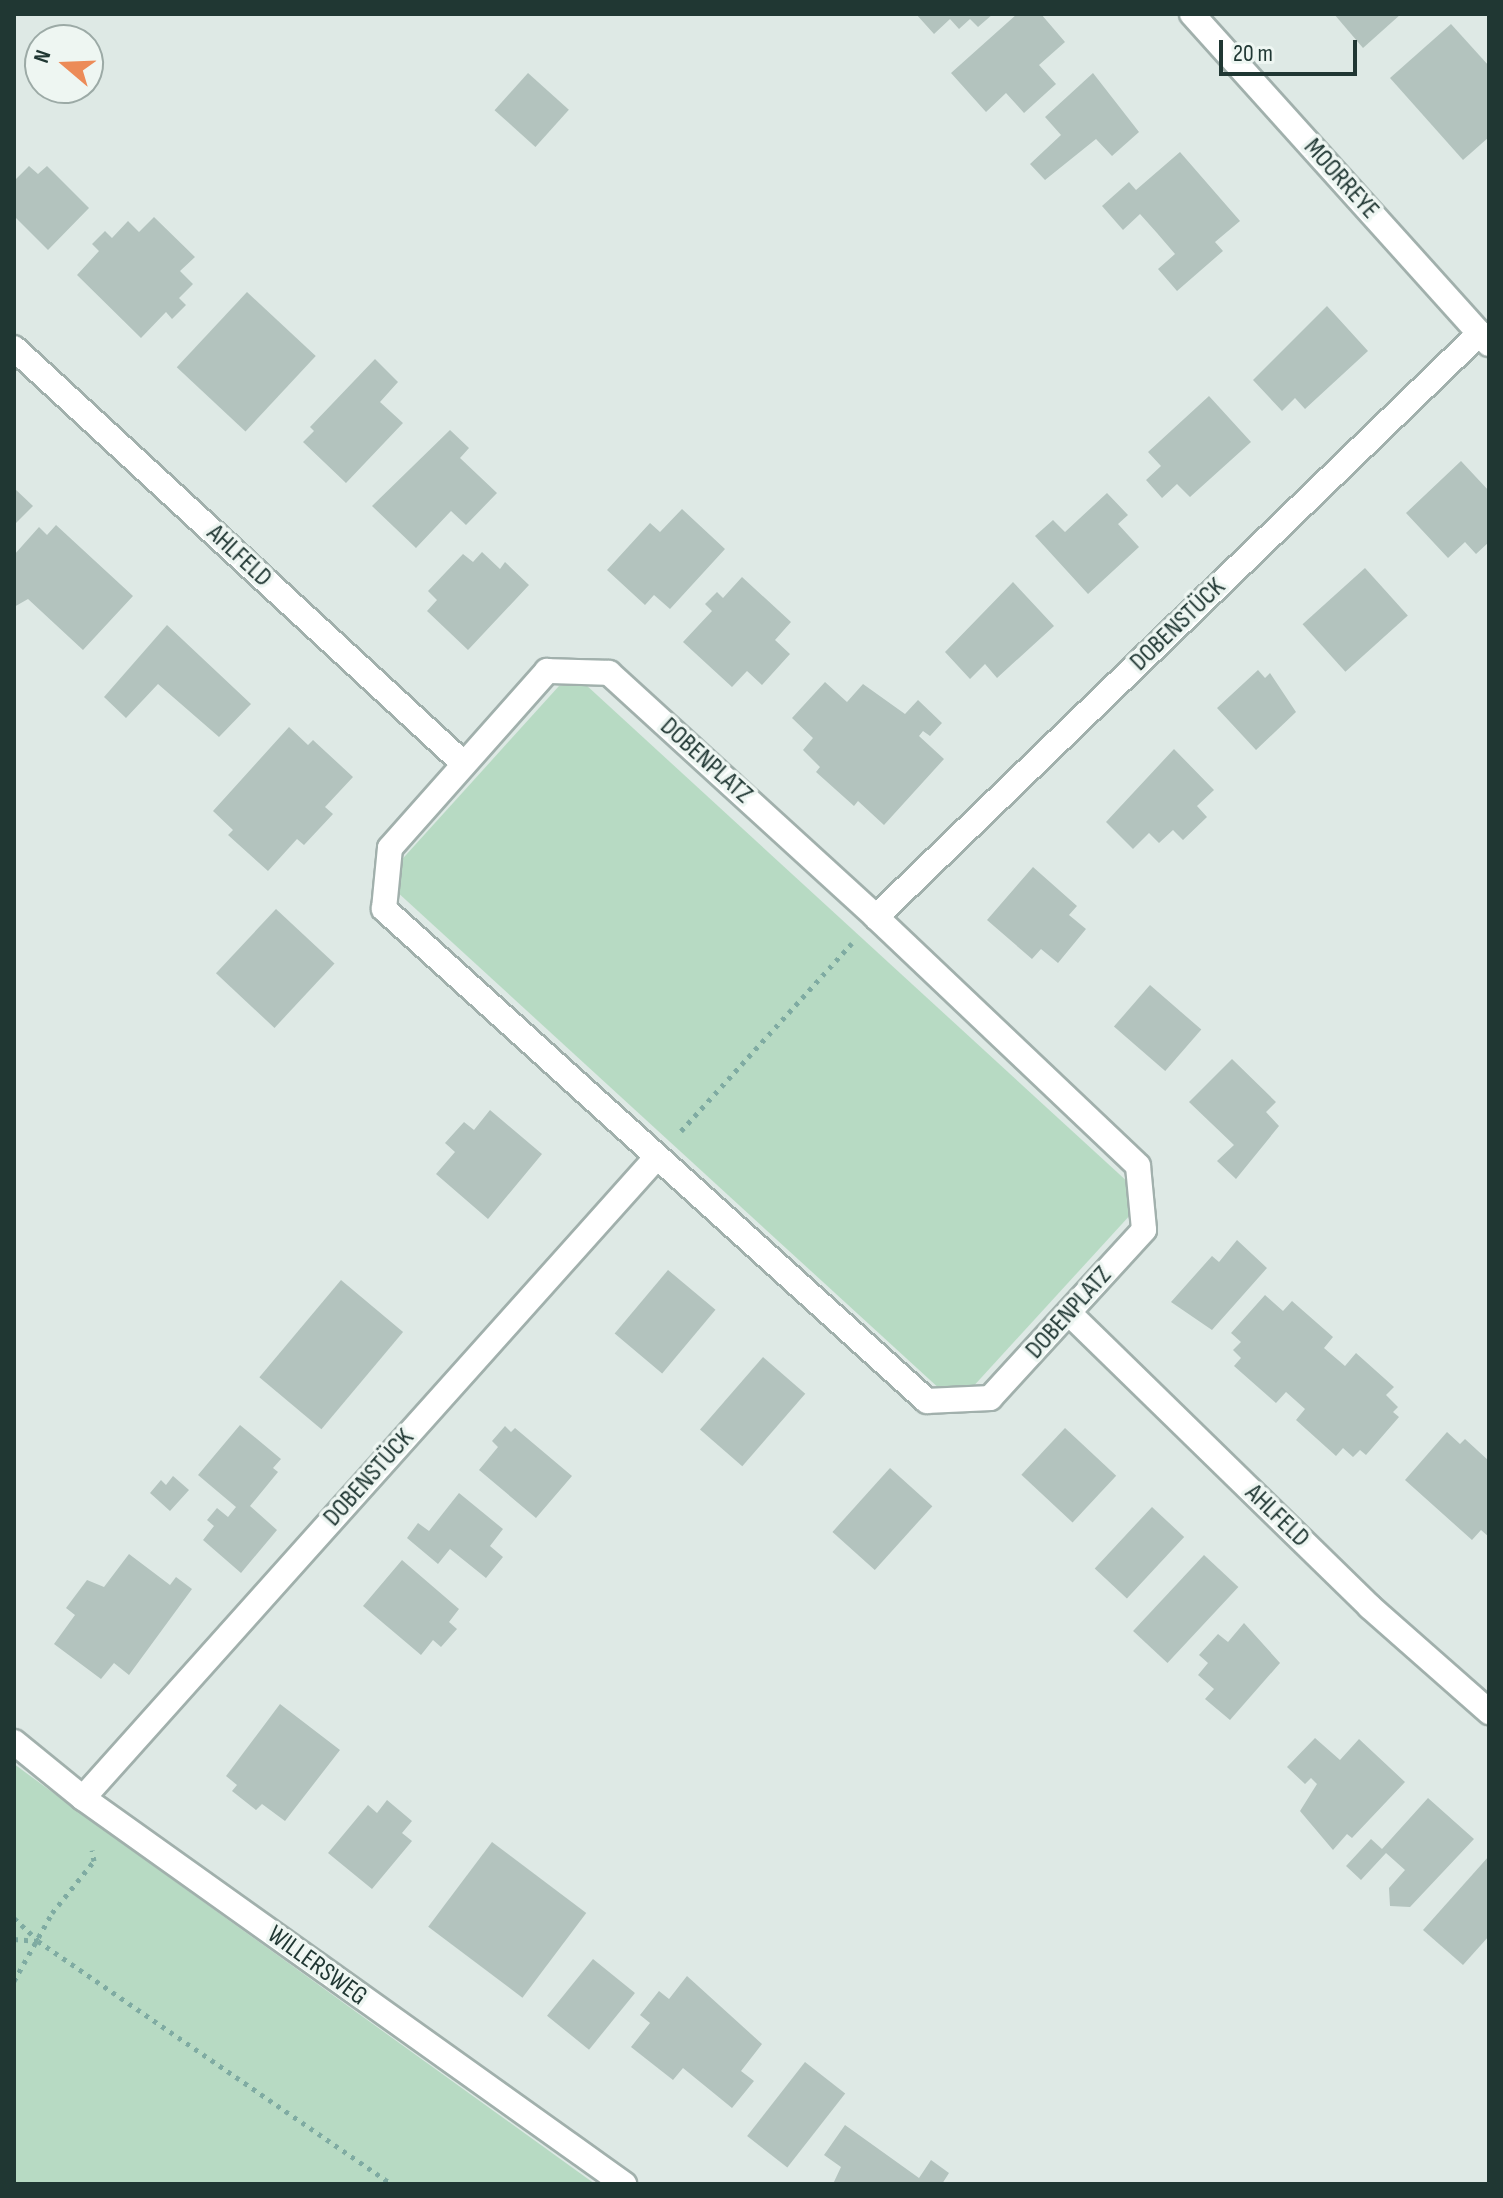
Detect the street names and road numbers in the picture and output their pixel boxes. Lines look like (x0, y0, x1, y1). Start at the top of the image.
street label: MOORREYE (1297, 132, 1385, 226)
street label: AHLFELD (200, 518, 278, 594)
street label: DOBENSTÜCK (1124, 572, 1232, 678)
street label: DOBENPLATZ (653, 711, 759, 811)
street label: DOBENPLATZ (1019, 1260, 1119, 1366)
street label: DOBENSTÜCK (317, 1423, 421, 1533)
street label: AHLFELD (1238, 1478, 1316, 1554)
street label: WILLERSWEG (261, 1919, 373, 2013)

